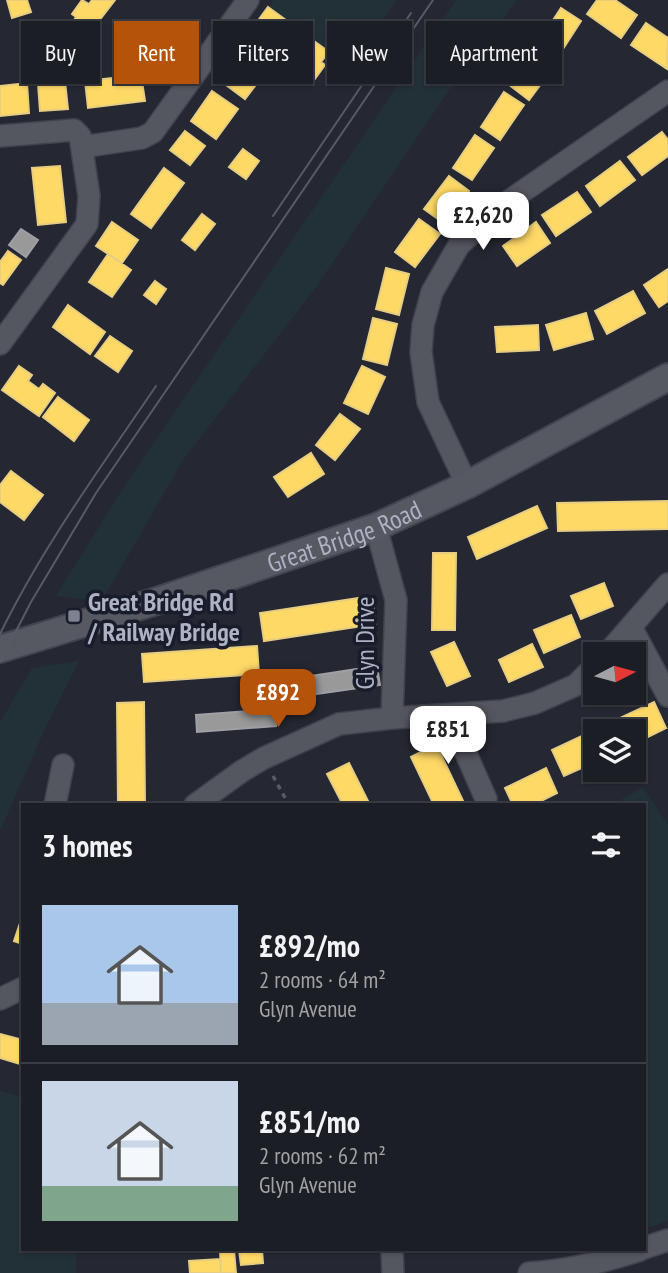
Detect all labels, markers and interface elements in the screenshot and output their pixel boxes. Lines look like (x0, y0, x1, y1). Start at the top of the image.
chip: Buy (21, 21, 100, 84)
chip: Rent (114, 21, 199, 84)
chip: Filters (213, 21, 313, 84)
chip: New (327, 21, 412, 84)
chip: Apartment (426, 21, 562, 84)
pin: £2,620 (426, 192, 540, 252)
text: £2,620 (453, 200, 513, 229)
street label: Great Bridge Road (262, 492, 426, 579)
place label: Great Bridge Rd / Railway Bridge (87, 585, 240, 648)
street label: Glyn Drive (348, 597, 381, 689)
marker: Great Bridge Rd / Railway Bridge (66, 608, 82, 624)
north arrow (583, 642, 646, 705)
map controls (583, 642, 646, 782)
pin: £892 (237, 670, 319, 729)
text: £892 (256, 677, 300, 706)
pin: £851 (407, 706, 489, 766)
text: £851 (426, 714, 470, 743)
button: layers (583, 719, 646, 782)
text: 3 homes (42, 826, 133, 865)
icon: filters (587, 826, 625, 864)
text: £892/mo (259, 926, 360, 965)
icon: home (98, 933, 182, 1017)
text: 2 rooms · 64 m² (259, 965, 386, 994)
text: Glyn Avenue (259, 994, 357, 1023)
text: £851/mo (259, 1102, 360, 1141)
icon: home (98, 1109, 182, 1193)
text: 2 rooms · 62 m² (259, 1141, 386, 1170)
text: Glyn Avenue (259, 1170, 357, 1199)

